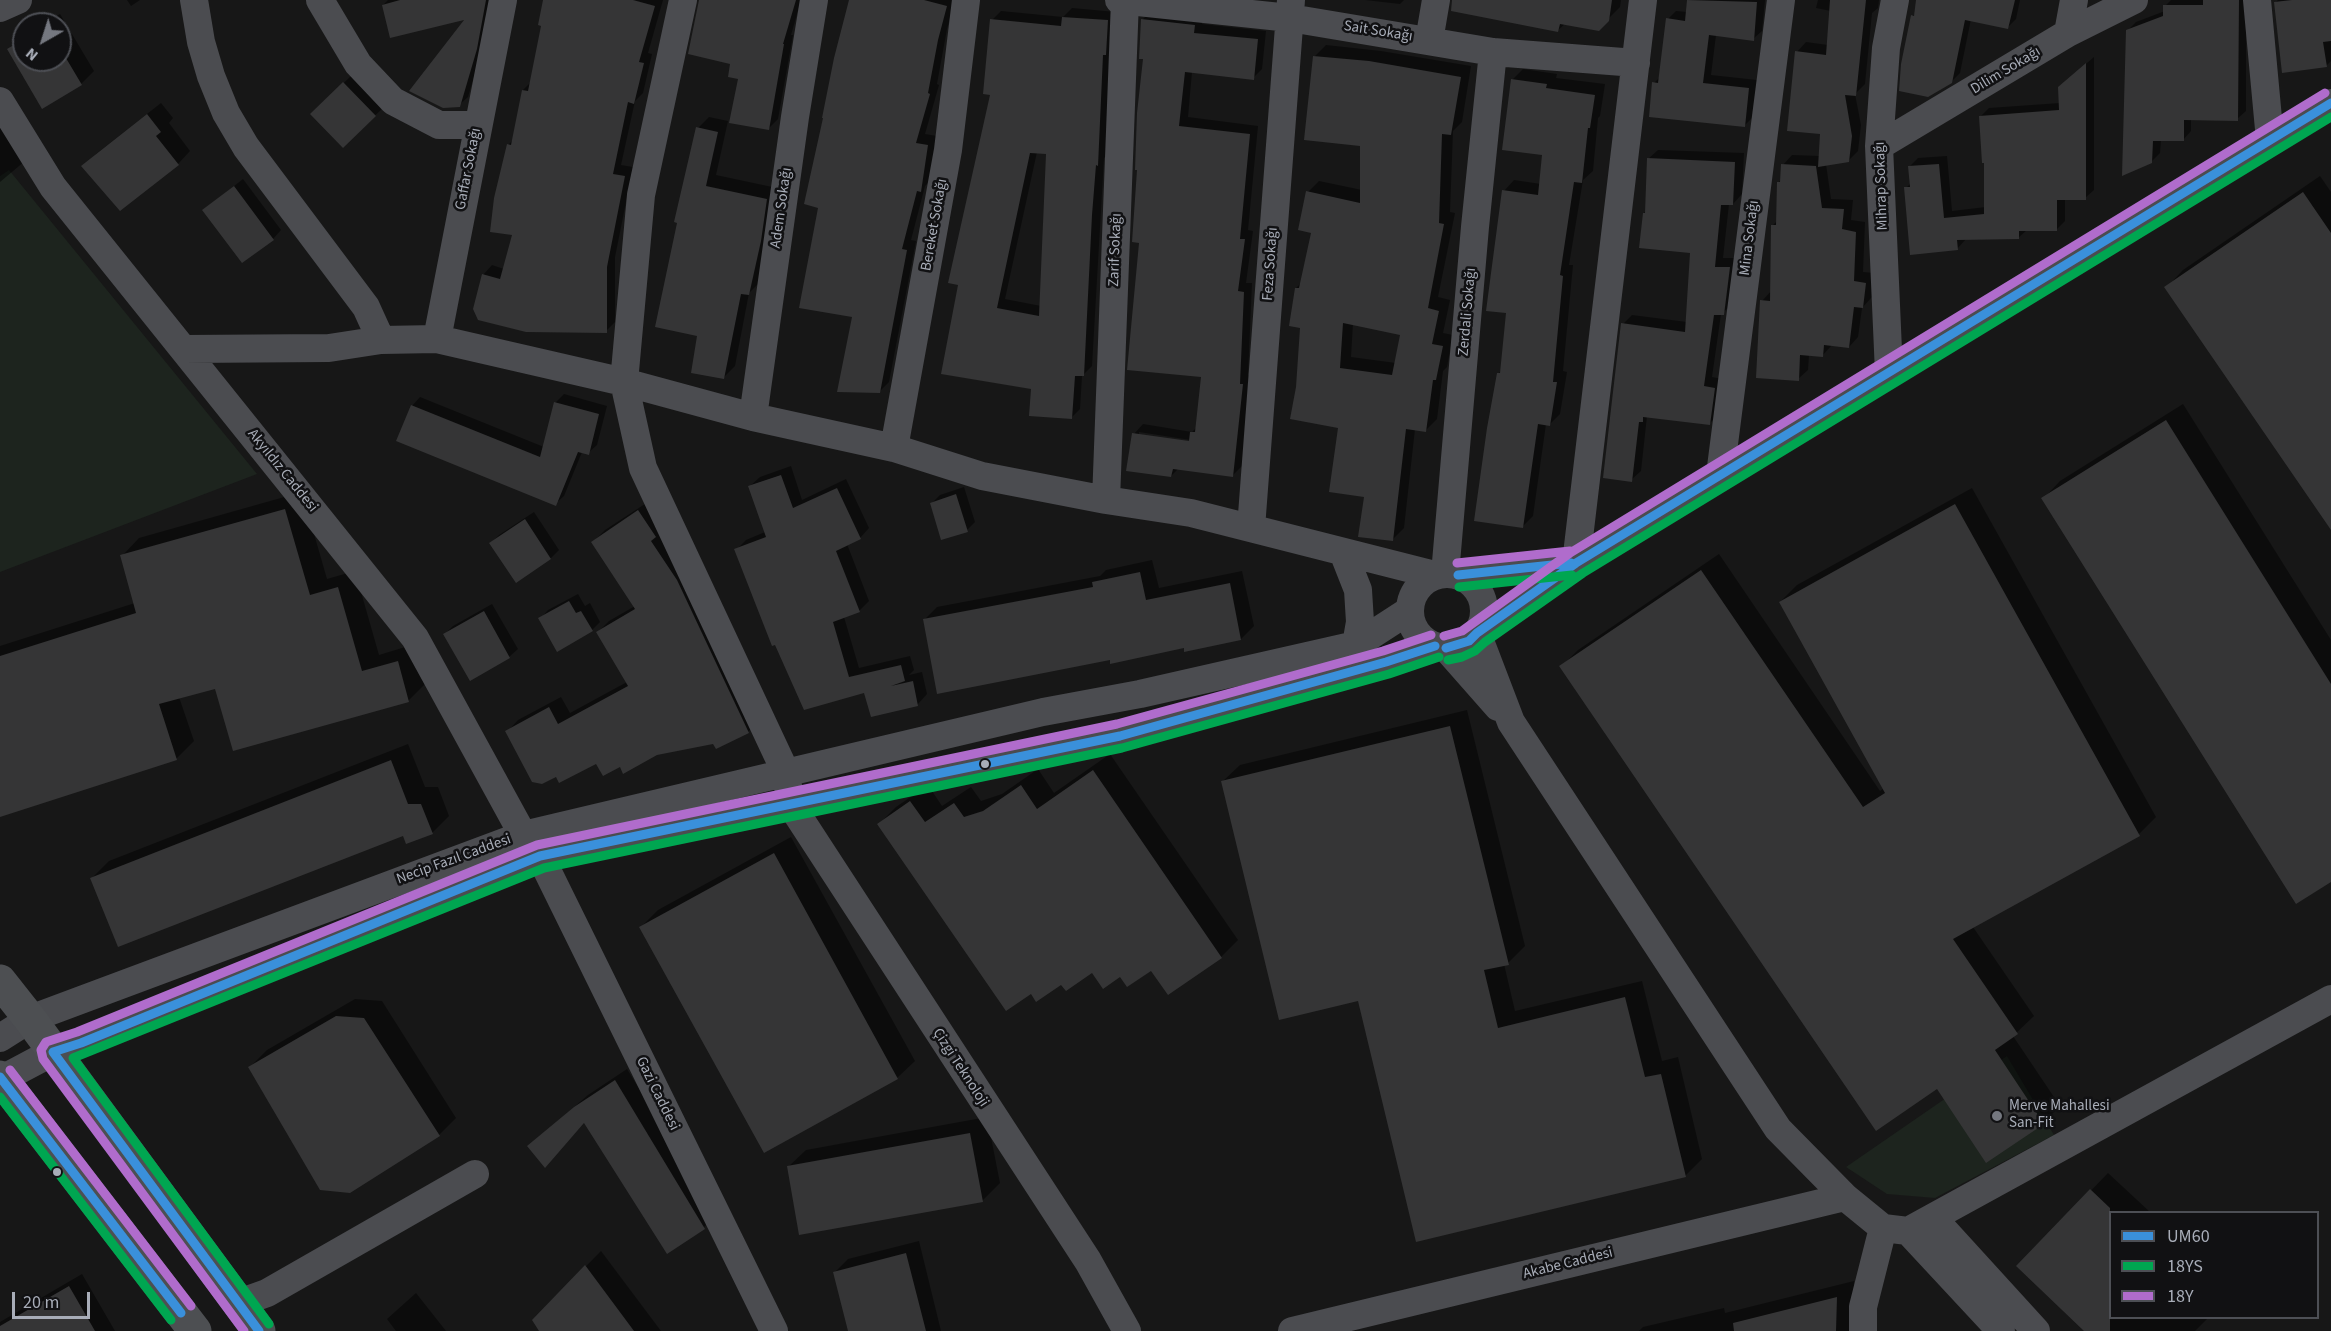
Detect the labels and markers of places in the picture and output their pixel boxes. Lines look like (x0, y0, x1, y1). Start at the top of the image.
unlabelled marker (979, 758, 991, 770)
place label: Merve Mahallesi San-Fit (2009, 1098, 2110, 1133)
marker: Merve Mahallesi San-Fit (1990, 1109, 2004, 1123)
unlabelled marker (51, 1166, 63, 1178)

